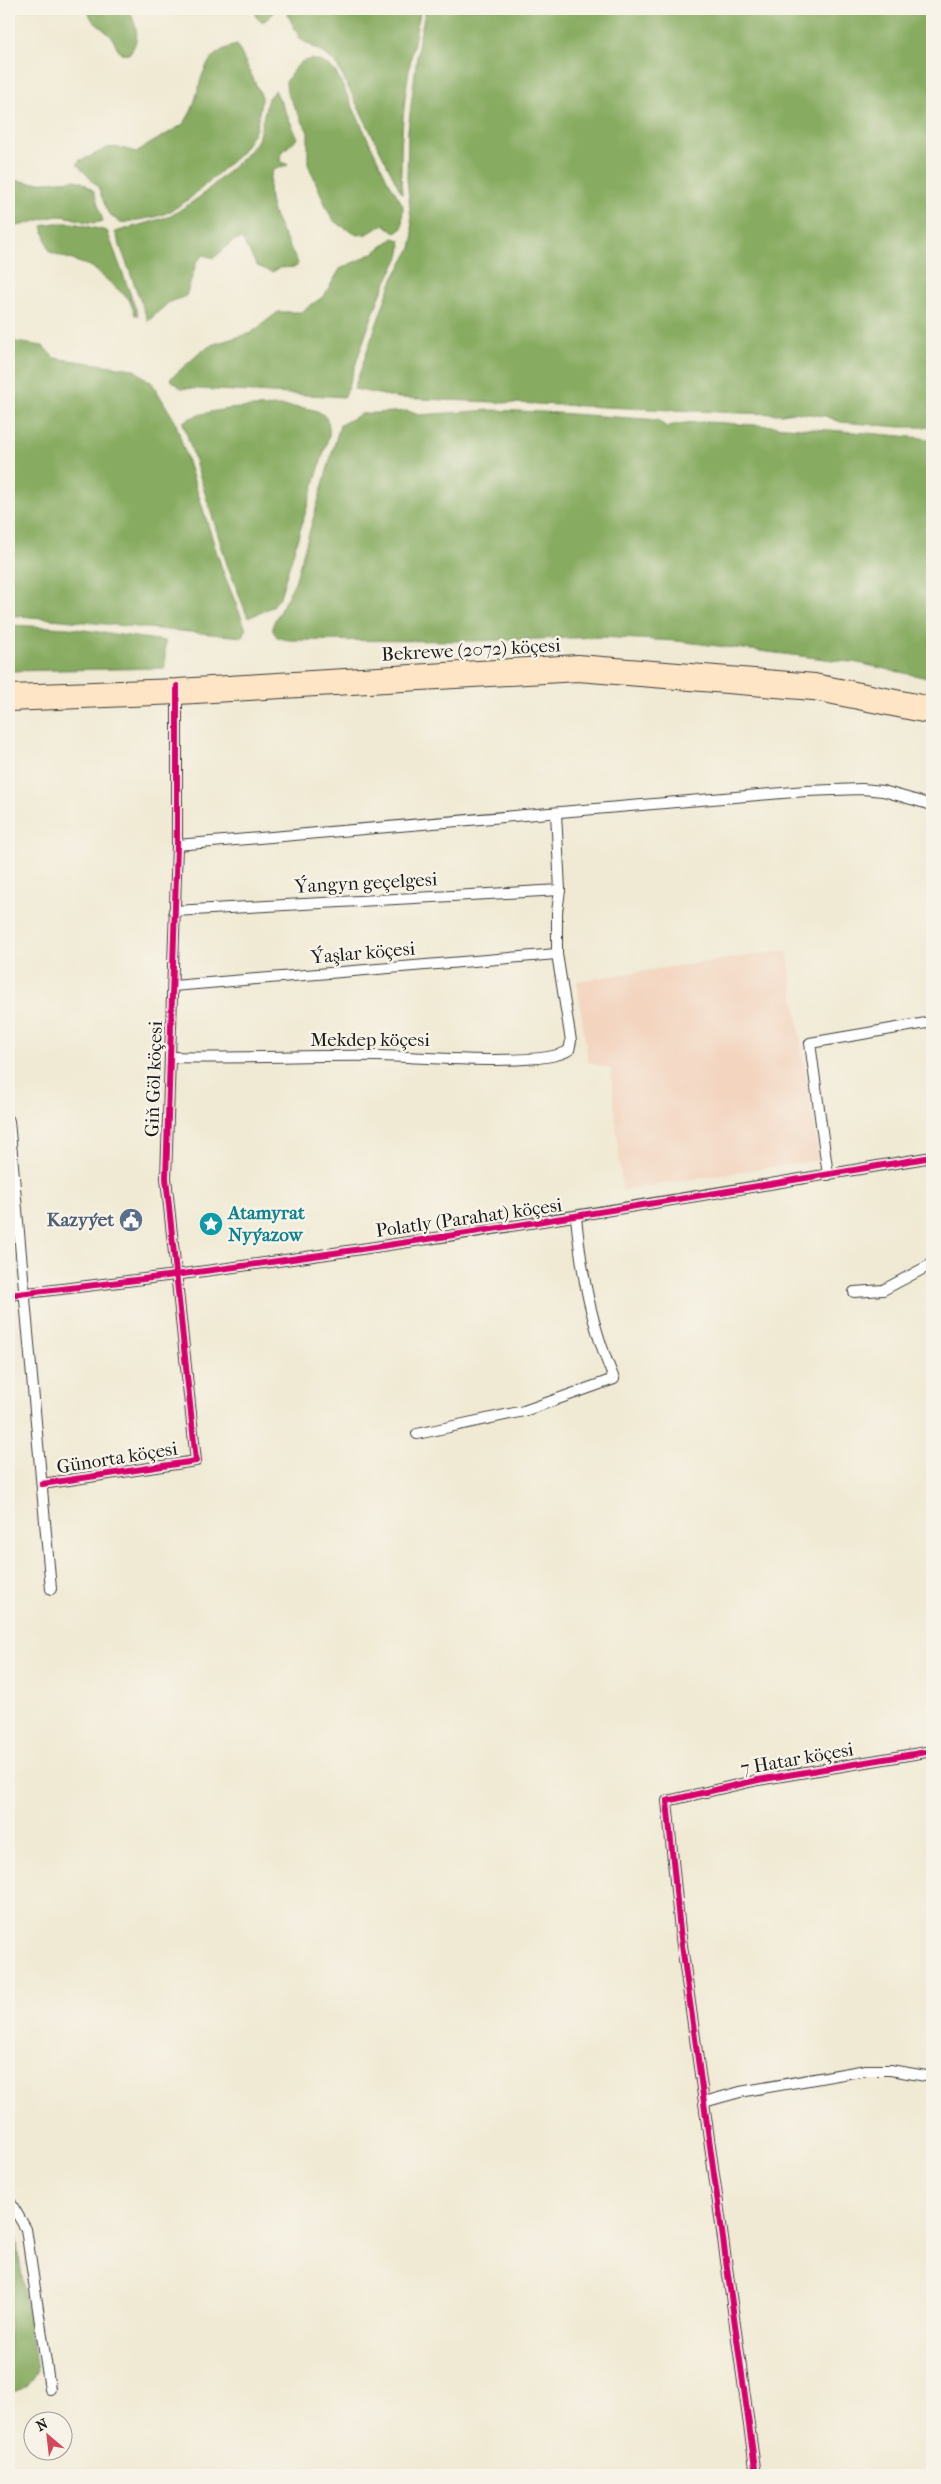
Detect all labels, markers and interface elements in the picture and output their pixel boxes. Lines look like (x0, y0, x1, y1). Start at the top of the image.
street label: Bekrewe (2072) köçesi (381, 634, 561, 666)
street label: Ýangyn geçelgesi (293, 867, 438, 898)
street label: Ýaşlar köçesi (309, 936, 416, 969)
street label: Giň Göl köçesi (141, 1020, 167, 1137)
street label: Mekdep köçesi (310, 1029, 430, 1051)
street label: Polatly (Parahat) köçesi (374, 1194, 564, 1242)
place label: Atamyrat Nyýazow (227, 1202, 305, 1246)
public building icon: Kazyýet (118, 1207, 144, 1233)
place label: Kazyýet (47, 1209, 114, 1231)
place icon: Atamyrat Nyýazow (198, 1211, 224, 1237)
street label: Günorta köçesi (55, 1438, 179, 1478)
street label: 7 Hatar köçesi (739, 1738, 856, 1780)
north arrow (22, 2412, 72, 2462)
text: N (33, 2415, 51, 2435)

